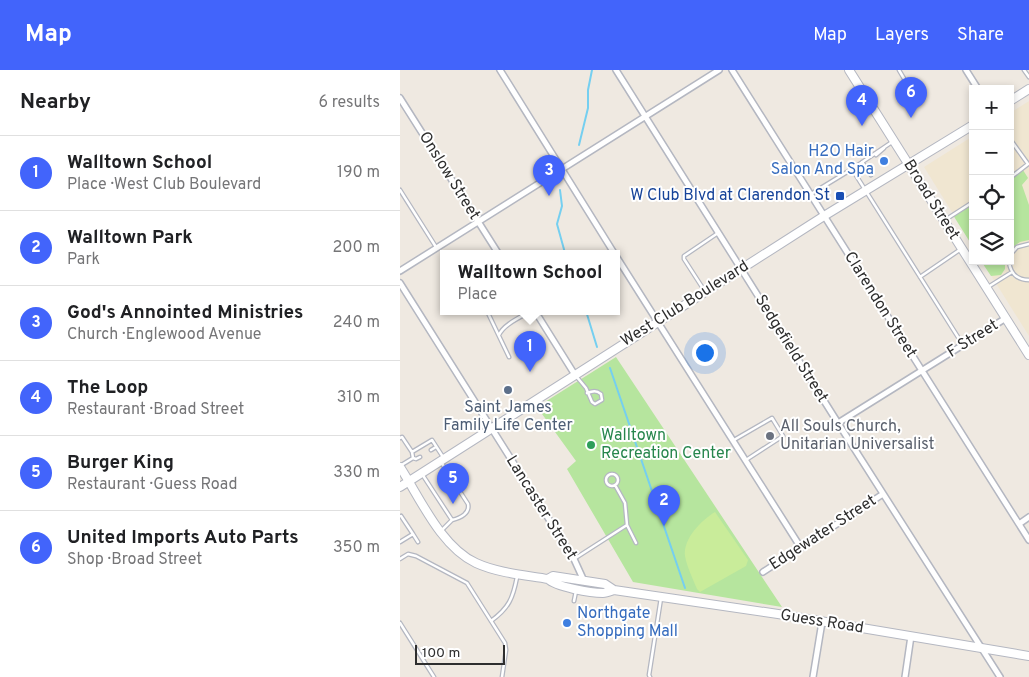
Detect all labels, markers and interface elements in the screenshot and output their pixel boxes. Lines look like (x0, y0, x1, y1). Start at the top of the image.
text: Map (25, 20, 72, 50)
text: Map (813, 24, 847, 47)
text: Layers (875, 24, 929, 47)
text: Share (957, 24, 1004, 47)
pin: 6 (895, 77, 927, 118)
pin: 4 (846, 85, 878, 126)
map controls (969, 85, 1014, 265)
button: + (969, 85, 1014, 130)
text: Nearby (20, 89, 91, 116)
text: 6 results (318, 93, 380, 113)
street label: Onslow Street (414, 128, 484, 224)
button: − (969, 130, 1014, 175)
place label: H2O Hair Salon And Spa (771, 142, 874, 180)
text: Walltown School (67, 151, 212, 175)
pin: 3 (533, 155, 565, 196)
marker: H2O Hair Salon And Spa (878, 155, 890, 167)
street label: Broad Street (898, 156, 964, 244)
text: 1 (33, 163, 39, 183)
text: 190 m (337, 163, 380, 183)
text: Place · West Club Boulevard (67, 175, 261, 195)
button: locate (969, 175, 1014, 220)
place label: W Club Blvd at Clarendon St (630, 186, 830, 206)
marker: W Club Blvd at Clarendon St (834, 190, 846, 202)
button: layers (969, 220, 1014, 265)
text: Walltown Park (67, 226, 193, 250)
text: 2 (31, 238, 41, 258)
text: 200 m (332, 238, 380, 258)
street label: Clarendon Street (839, 248, 921, 362)
text: Park (67, 250, 100, 270)
popup (440, 250, 620, 315)
street label: West Club Boulevard (617, 256, 753, 352)
text: Walltown School (457, 261, 603, 285)
text: Place (457, 285, 497, 305)
street label: Sedgefield Street (750, 291, 832, 407)
text: God's Annointed Ministries (67, 301, 303, 325)
text: 3 (31, 313, 41, 333)
text: 240 m (333, 313, 380, 333)
street label: F Street (944, 315, 1002, 363)
text: Church · Englewood Avenue (67, 325, 261, 345)
pin: 1 (514, 331, 546, 372)
your location (692, 340, 718, 366)
text: The Loop (67, 376, 148, 400)
marker: Saint James Family Life Center (502, 384, 514, 396)
text: 4 (31, 388, 41, 408)
text: 310 m (337, 388, 380, 408)
place label: Saint James Family Life Center (443, 398, 573, 436)
text: Restaurant · Broad Street (67, 400, 244, 420)
place label: All Souls Church, Unitarian Universalist (780, 417, 935, 455)
place label: Walltown Recreation Center (601, 426, 731, 464)
marker: All Souls Church, Unitarian Universalist (764, 430, 776, 442)
marker: Walltown Recreation Center (585, 439, 597, 451)
text: Burger King (67, 451, 174, 475)
street label: Lancaster Street (501, 452, 581, 564)
text: 5 (31, 463, 41, 483)
text: 330 m (333, 463, 380, 483)
pin: 5 (437, 463, 469, 504)
text: Restaurant · Guess Road (67, 475, 238, 495)
pin: 2 (648, 485, 680, 526)
street label: Edgewater Street (766, 491, 880, 575)
text: United Imports Auto Parts (67, 526, 299, 550)
text: 6 (31, 538, 41, 558)
text: 350 m (333, 538, 380, 558)
text: Shop · Broad Street (67, 550, 202, 570)
place label: Northgate Shopping Mall (577, 604, 678, 642)
street label: Guess Road (779, 606, 865, 638)
marker: Northgate Shopping Mall (561, 617, 573, 629)
scale bar (415, 642, 505, 665)
text: 100 m (422, 645, 460, 662)

